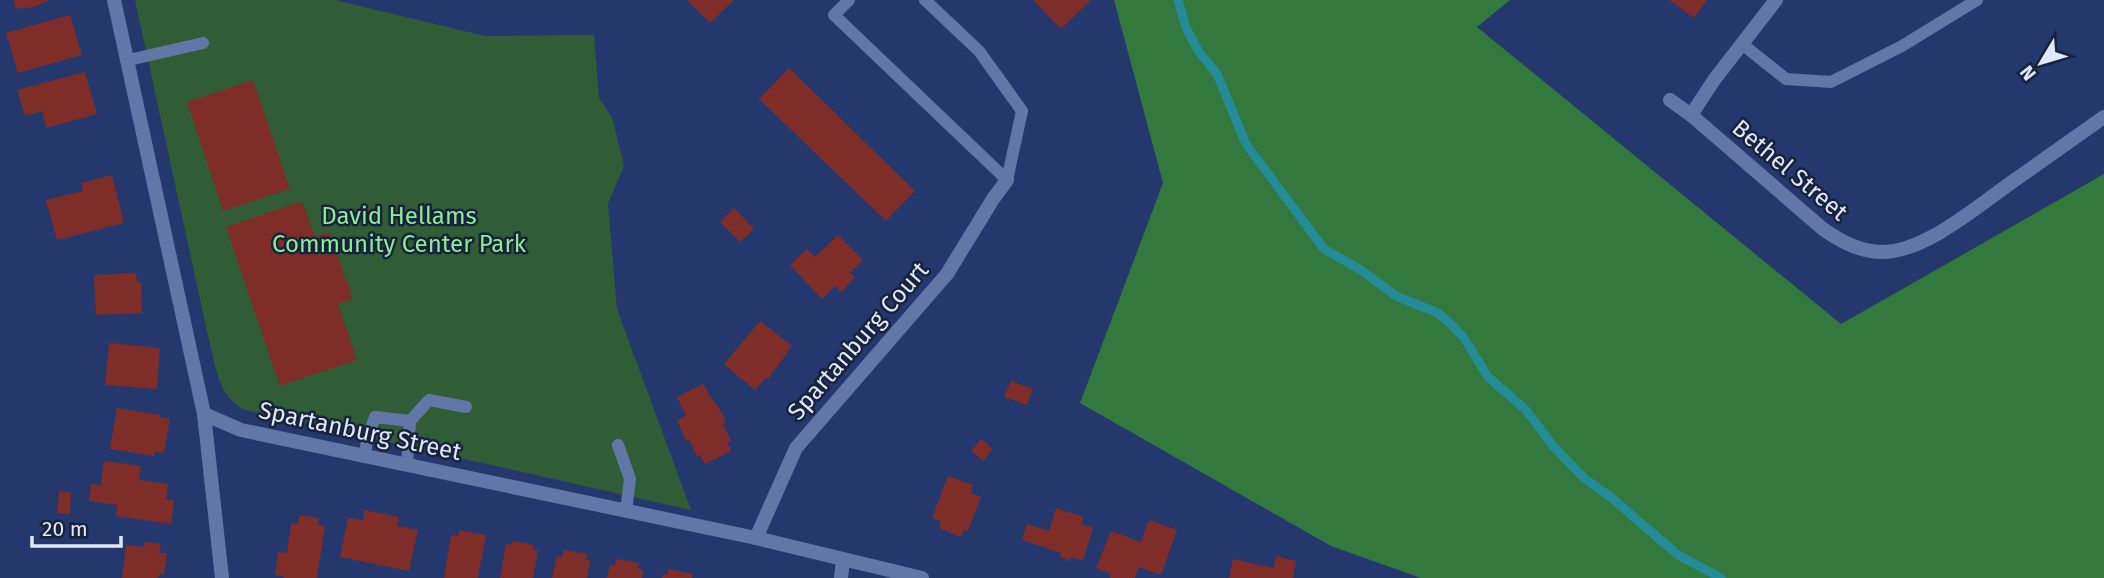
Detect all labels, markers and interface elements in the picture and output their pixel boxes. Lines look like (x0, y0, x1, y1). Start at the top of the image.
north arrow (2006, 28, 2076, 98)
text: N (2015, 61, 2041, 85)
street label: Bethel Street (1727, 114, 1854, 227)
park label: David Hellams Community Center Park (272, 202, 527, 258)
street label: Spartanburg Court (782, 256, 934, 426)
street label: Spartanburg Street (256, 396, 464, 466)
scale bar (32, 504, 121, 548)
text: 20 m (42, 516, 88, 542)

